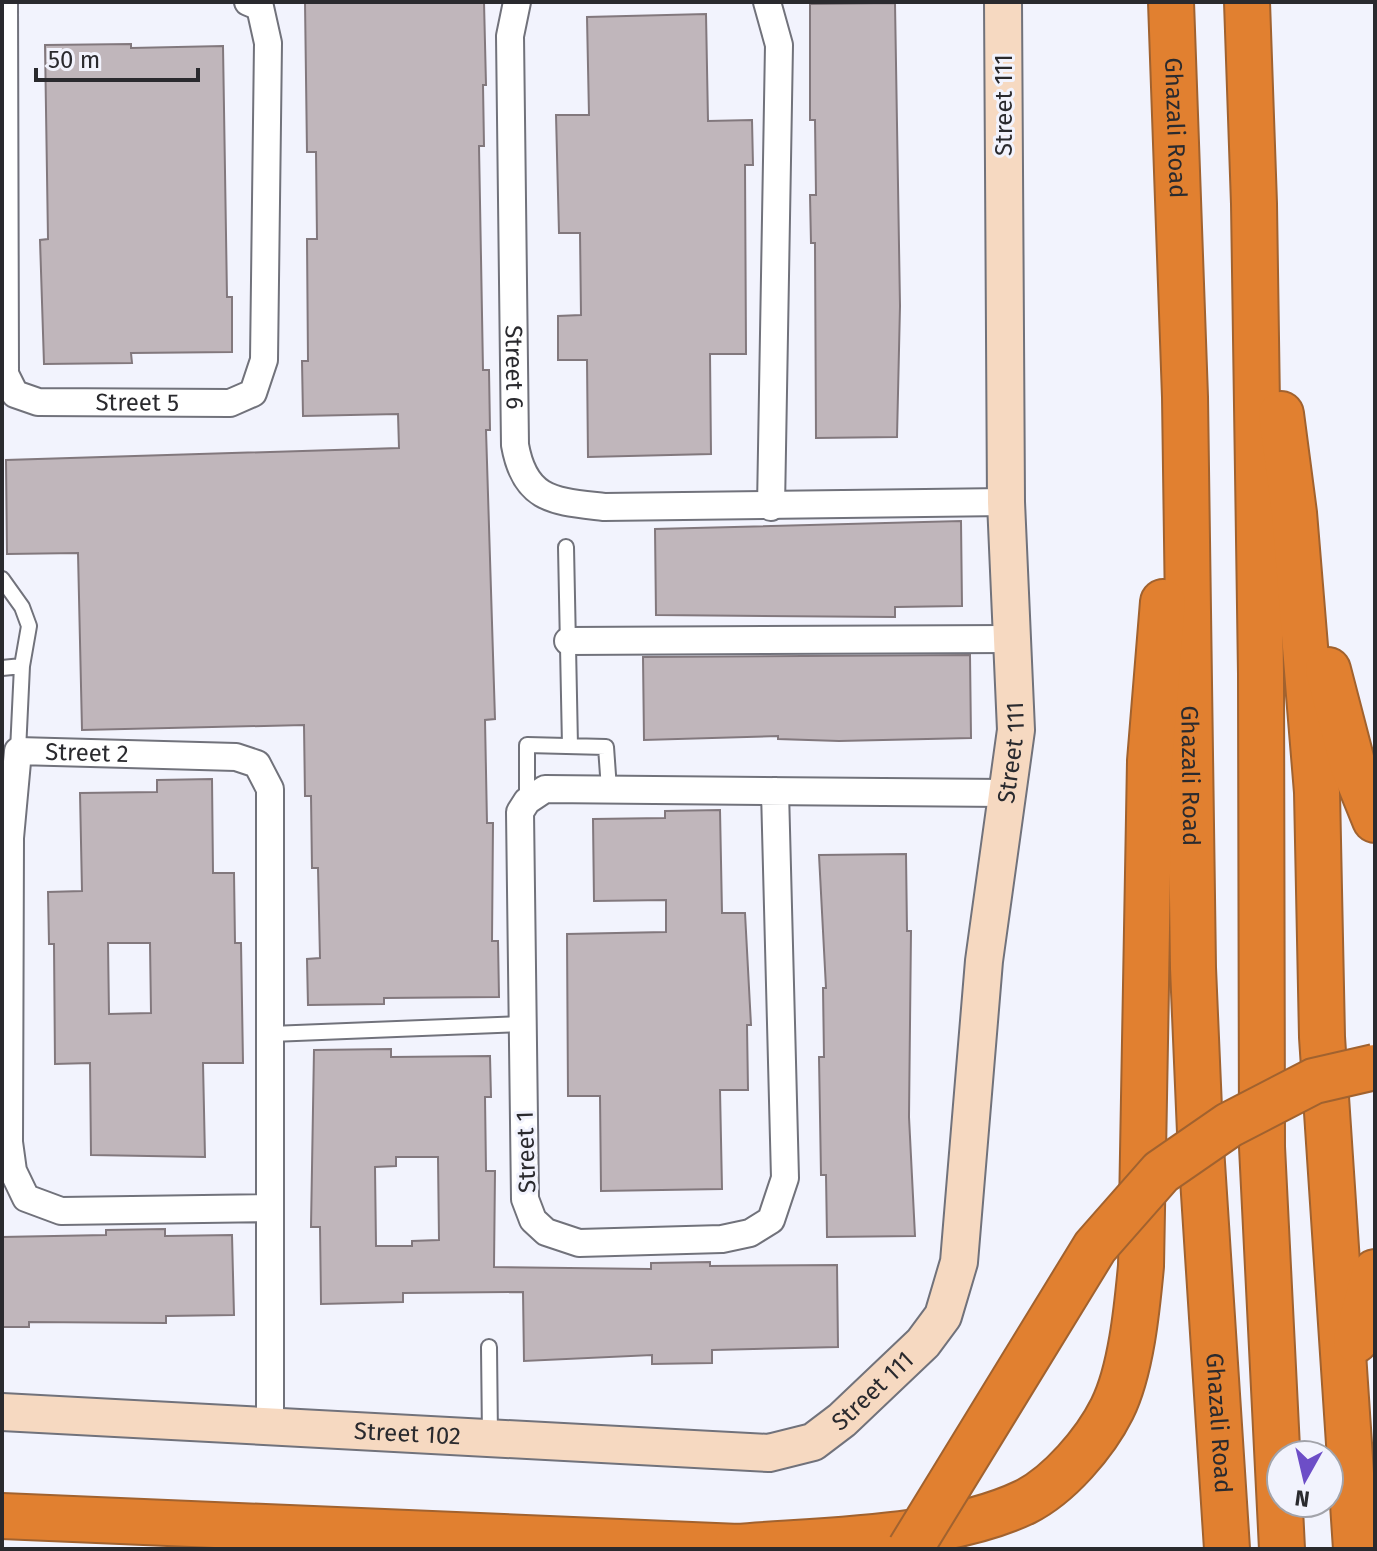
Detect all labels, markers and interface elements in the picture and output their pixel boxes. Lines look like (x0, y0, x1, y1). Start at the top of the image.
scale bar (36, 32, 198, 82)
text: 50 m (48, 46, 100, 74)
street label: Street 111 (990, 54, 1018, 156)
street label: Ghazali Road (1159, 57, 1192, 199)
street label: Street 6 (500, 325, 529, 410)
street label: Street 5 (95, 388, 179, 417)
street label: Street 111 (992, 701, 1030, 805)
street label: Ghazali Road (1175, 705, 1205, 846)
street label: Street 2 (45, 738, 129, 768)
street label: Street 1 (511, 1111, 541, 1193)
street label: Street 111 (826, 1346, 919, 1437)
street label: Ghazali Road (1200, 1352, 1237, 1494)
street label: Street 102 (353, 1417, 462, 1451)
north arrow (1265, 1439, 1345, 1519)
text: N (1293, 1484, 1311, 1513)

